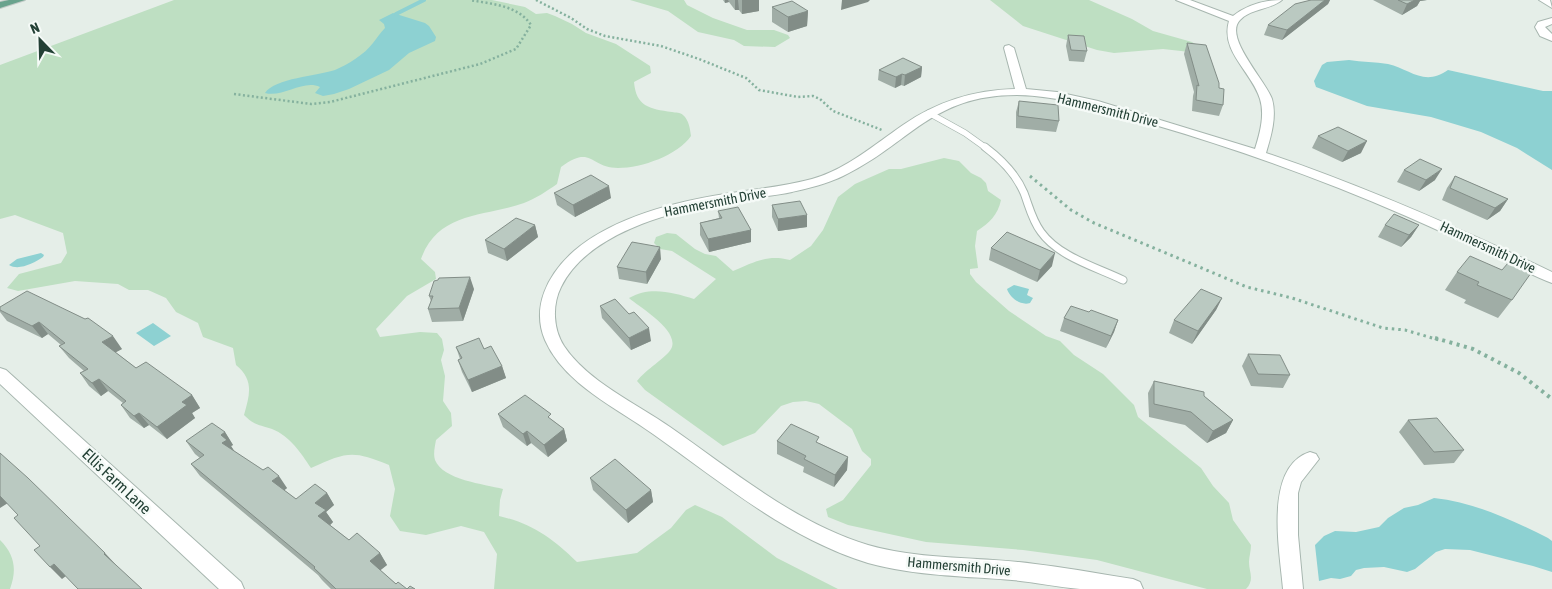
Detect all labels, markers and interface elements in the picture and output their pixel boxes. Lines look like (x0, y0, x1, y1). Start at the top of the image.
north arrow (15, 15, 65, 65)
text: N (28, 19, 42, 37)
street label: Hammersmith Drive (1056, 90, 1160, 130)
street label: Hammersmith Drive (663, 184, 767, 220)
street label: Hammersmith Drive (1438, 218, 1538, 276)
street label: Ellis Farm Lane (79, 445, 155, 517)
street label: Hammersmith Drive (907, 554, 1011, 578)

